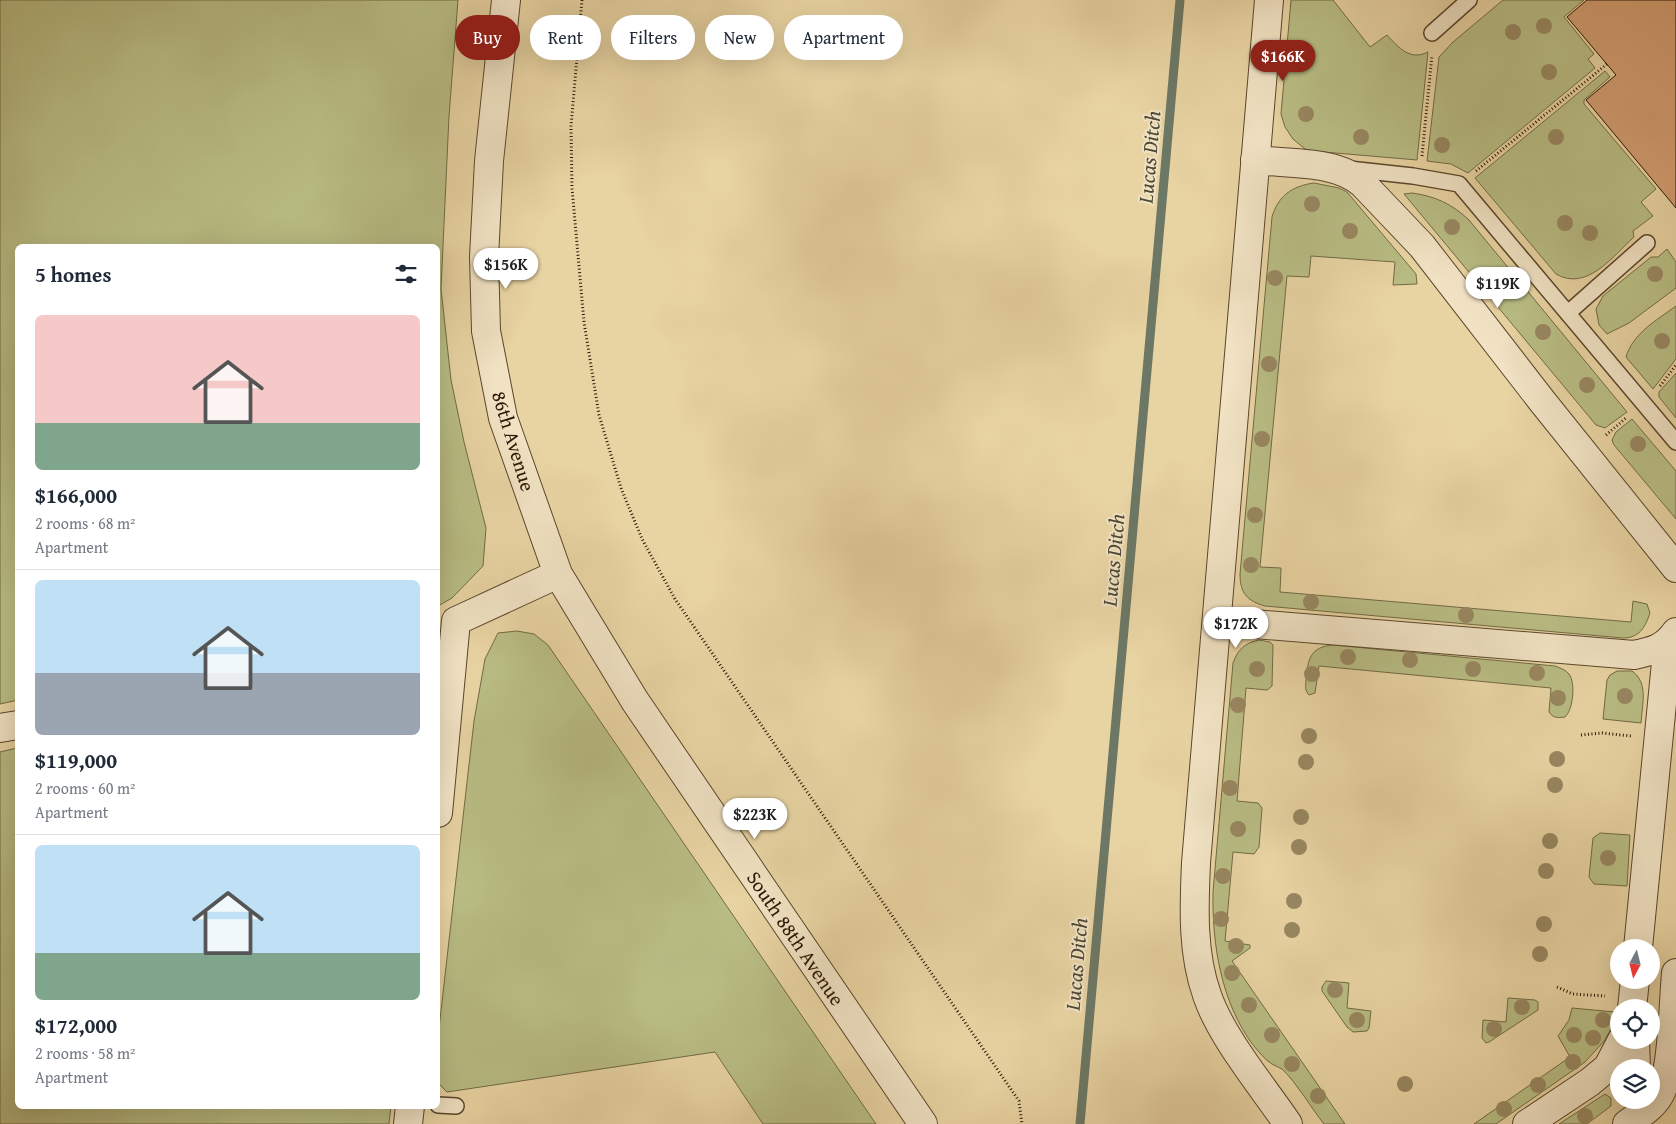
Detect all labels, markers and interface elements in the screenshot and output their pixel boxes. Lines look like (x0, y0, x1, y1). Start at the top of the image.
chip: Buy (455, 15, 520, 60)
chip: Rent (530, 15, 601, 60)
chip: Filters (611, 15, 695, 60)
chip: New (705, 15, 774, 60)
chip: Apartment (784, 15, 903, 60)
pin: $166K (1248, 39, 1318, 82)
text: $166K (1261, 44, 1305, 68)
water label: Lucas Ditch (1129, 109, 1169, 206)
pin: $156K (471, 248, 541, 290)
text: $156K (484, 252, 528, 276)
text: 5 homes (35, 259, 111, 290)
icon: filters (392, 260, 420, 288)
pin: $119K (1463, 266, 1533, 309)
text: $119K (1476, 271, 1520, 295)
icon: home (183, 347, 273, 437)
street label: 86th Avenue (485, 387, 543, 495)
text: $166,000 (35, 480, 117, 511)
text: 2 rooms · 68 m² (35, 511, 135, 535)
water label: Lucas Ditch (1093, 512, 1133, 609)
text: Apartment (35, 535, 108, 559)
pin: $172K (1201, 606, 1271, 649)
text: $172K (1214, 611, 1258, 635)
icon: home (183, 613, 273, 703)
text: $119,000 (35, 745, 117, 776)
text: 2 rooms · 60 m² (35, 776, 135, 800)
pin: $223K (720, 798, 790, 840)
text: Apartment (35, 800, 108, 824)
text: $223K (733, 802, 777, 826)
street label: South 88th Avenue (740, 865, 852, 1011)
icon: home (183, 878, 273, 968)
water label: Lucas Ditch (1056, 916, 1096, 1013)
north arrow (1610, 939, 1660, 989)
map controls (1610, 939, 1660, 1109)
button: locate (1610, 999, 1660, 1049)
text: $172,000 (35, 1010, 117, 1041)
text: 2 rooms · 58 m² (35, 1041, 135, 1065)
button: layers (1610, 1059, 1660, 1109)
text: Apartment (35, 1065, 108, 1089)

